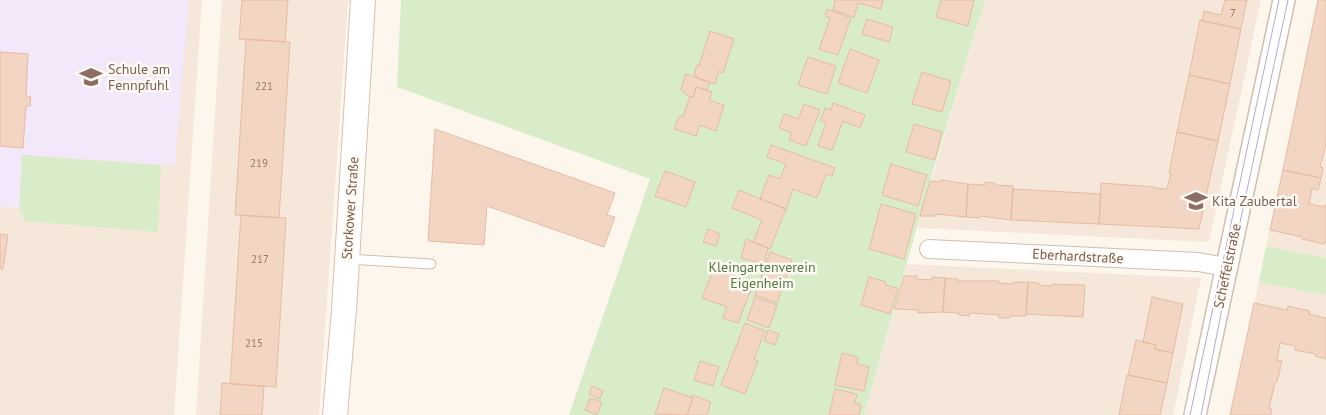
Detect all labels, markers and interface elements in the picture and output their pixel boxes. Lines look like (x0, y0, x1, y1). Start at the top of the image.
house number: 7 (1230, 6, 1236, 20)
place label: Schule am Fennpfuhl (108, 60, 170, 94)
school or university icon: Schule am Fennpfuhl (78, 64, 104, 90)
house number: 221 (255, 79, 273, 93)
house number: 219 (250, 156, 268, 170)
street label: Storkower Straße (337, 156, 363, 260)
school or university icon: Kita Zaubertal (1183, 188, 1209, 214)
place label: Kita Zaubertal (1212, 192, 1297, 210)
street label: Scheffelstraße (1209, 222, 1245, 310)
street label: Eberhardstraße (1032, 245, 1124, 267)
house number: 217 (251, 252, 269, 266)
park label: Kleingartenverein Eigenheim (708, 258, 816, 292)
house number: 215 (245, 336, 263, 350)

